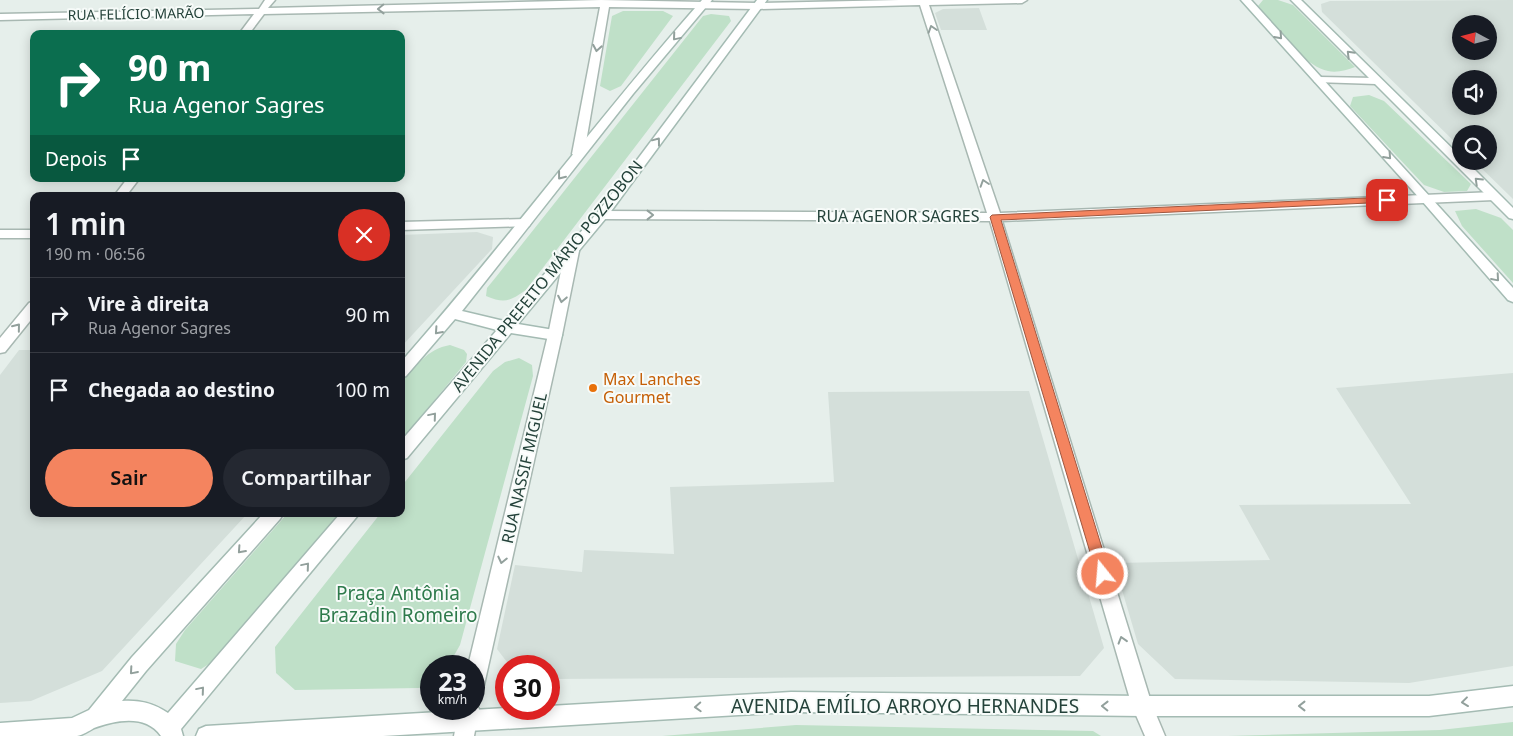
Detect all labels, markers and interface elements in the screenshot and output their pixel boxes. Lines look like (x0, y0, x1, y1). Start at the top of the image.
street label: RUA FELÍCIO MARÃO (68, 3, 205, 24)
one-way arrow (377, 4, 384, 14)
north arrow (1452, 15, 1498, 60)
map controls (1452, 15, 1497, 170)
one-way arrow (928, 25, 938, 34)
one-way arrow (1273, 30, 1282, 39)
one-way arrow (672, 32, 681, 41)
text: 90 m (128, 44, 211, 91)
one-way arrow (593, 44, 603, 52)
icon: right (45, 50, 110, 115)
one-way arrow (1347, 51, 1356, 60)
button: sound (1452, 70, 1497, 115)
text: Rua Agenor Sagres (128, 89, 325, 119)
button: search (1452, 125, 1497, 170)
one-way arrow (651, 137, 660, 147)
icon: arrive (117, 145, 145, 173)
text: Depois (45, 146, 107, 172)
one-way arrow (1382, 151, 1391, 160)
street label: AVENIDA PREFEITO MÁRIO POZZOBON (446, 156, 648, 396)
one-way arrow (559, 170, 567, 179)
one-way arrow (1475, 178, 1484, 187)
one-way arrow (980, 179, 990, 188)
pin (1366, 179, 1408, 221)
icon: arrive (1373, 186, 1401, 214)
text: 1 min (45, 203, 126, 244)
street label: RUA AGENOR SAGRES (816, 205, 980, 227)
button: close (338, 209, 390, 261)
one-way arrow (647, 210, 655, 220)
text: 190 m · 06:56 (45, 243, 145, 265)
one-way arrow (1490, 272, 1499, 281)
text: Vire à direita (88, 291, 209, 317)
one-way arrow (558, 295, 568, 304)
icon: right (45, 301, 73, 329)
text: 90 m (346, 302, 390, 328)
text: Rua Agenor Sagres (88, 317, 231, 339)
one-way arrow (11, 324, 19, 333)
one-way arrow (435, 325, 444, 334)
place label: Max Lanches Gourmet (603, 368, 701, 408)
icon: arrive (45, 376, 73, 404)
text: Chegada ao destino (88, 377, 275, 403)
text: 100 m (335, 377, 390, 403)
marker: Max Lanches Gourmet (587, 382, 599, 394)
street label: RUA NASSIF MIGUEL (496, 390, 552, 546)
one-way arrow (427, 412, 436, 421)
button: Sair (45, 449, 213, 507)
button: Compartilhar (223, 449, 390, 507)
one-way arrow (238, 544, 247, 553)
position arrow (1076, 547, 1128, 599)
one-way arrow (497, 555, 508, 564)
one-way arrow (300, 563, 308, 572)
park label: Praça Antônia Brazadin Romeiro (319, 580, 478, 628)
one-way arrow (1118, 637, 1128, 645)
speed limit sign: 30 (495, 655, 560, 720)
text: 23 (438, 664, 467, 698)
one-way arrow (130, 665, 138, 674)
one-way arrow (195, 687, 203, 696)
text: km/h (438, 691, 467, 708)
street label: AVENIDA EMÍLIO ARROYO HERNANDES (731, 693, 1079, 719)
one-way arrow (1460, 696, 1468, 707)
one-way arrow (1101, 701, 1108, 711)
one-way arrow (1298, 701, 1306, 711)
one-way arrow (693, 702, 701, 713)

